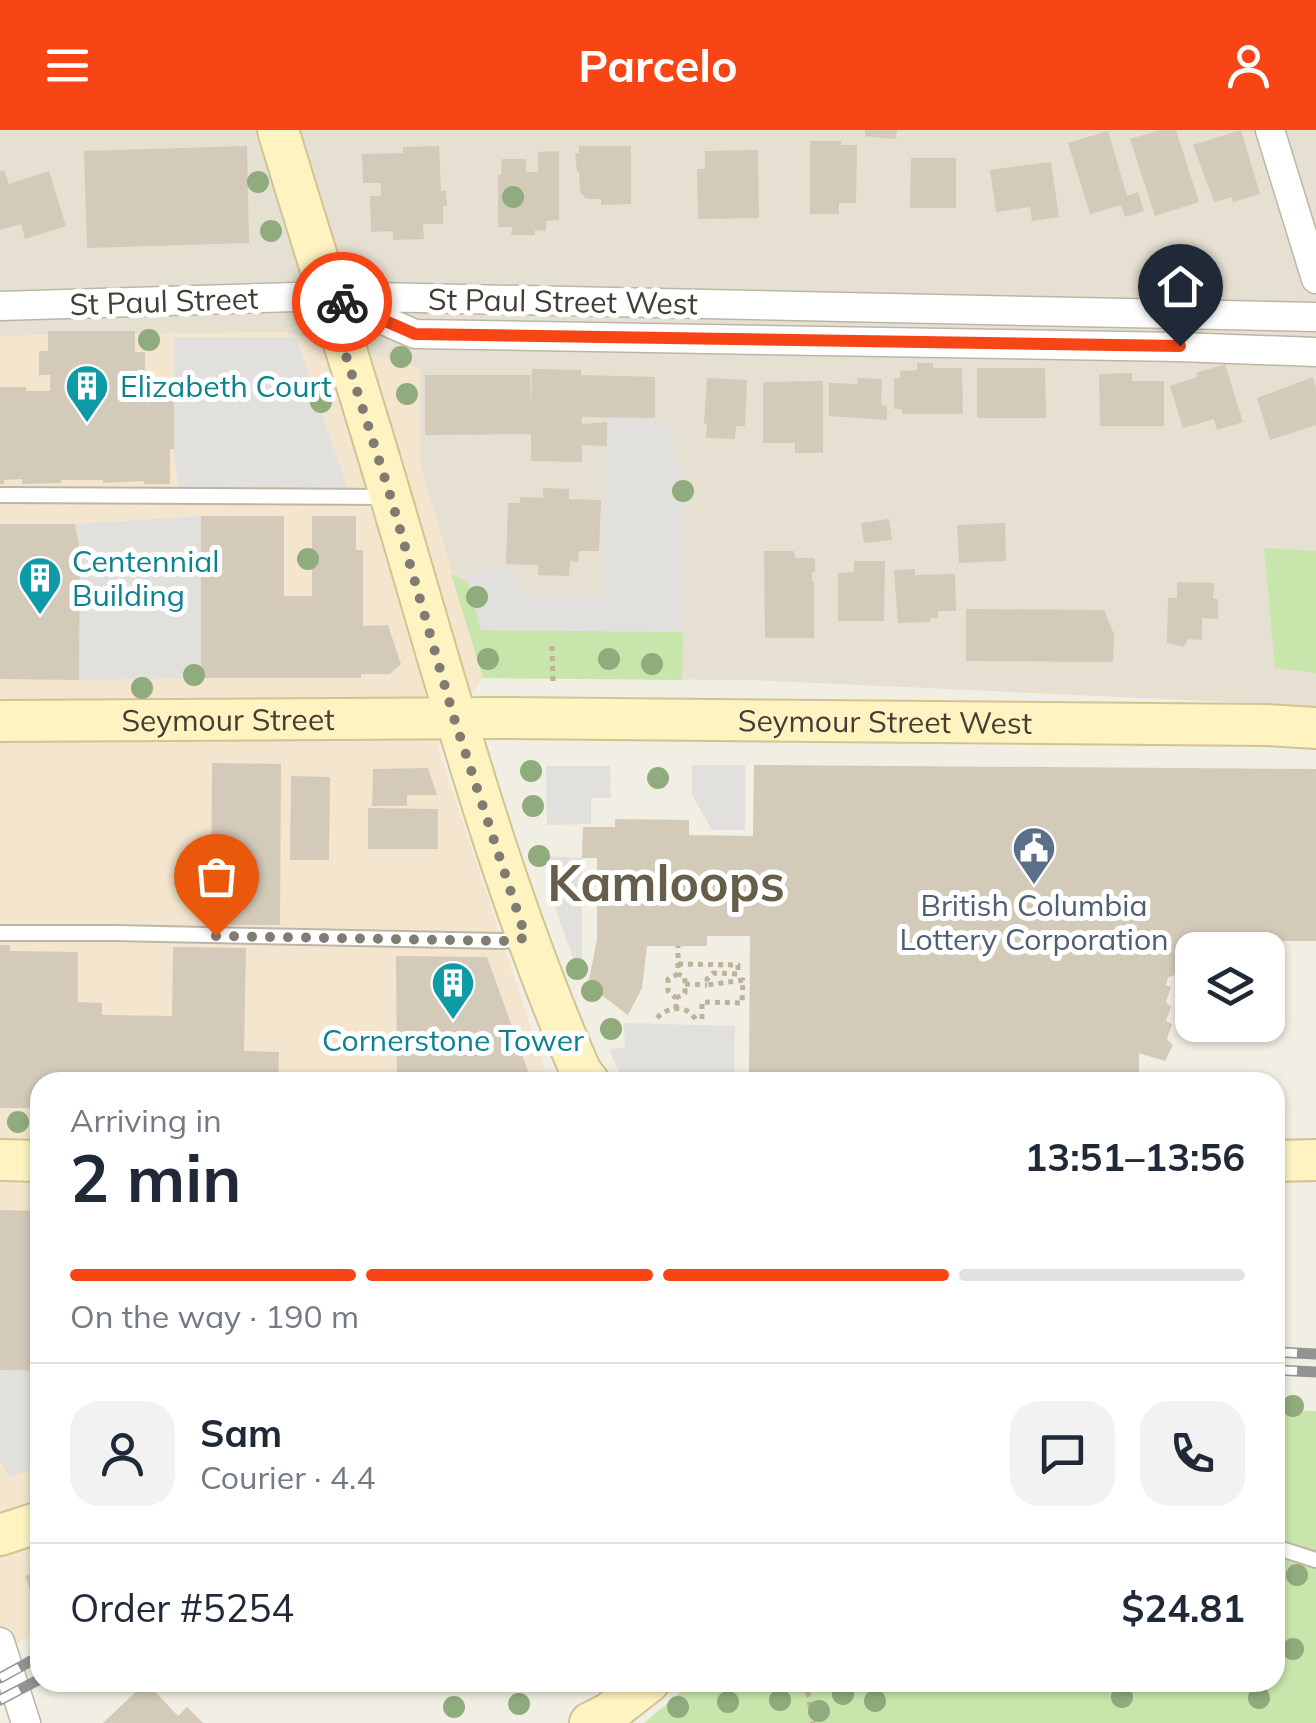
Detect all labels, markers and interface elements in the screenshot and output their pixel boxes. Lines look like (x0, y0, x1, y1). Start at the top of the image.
text: Parcelo (578, 37, 738, 93)
icon: menu (40, 38, 95, 93)
icon: person (1221, 38, 1276, 93)
pin (1138, 244, 1223, 347)
courier (292, 252, 392, 352)
icon: home (1153, 259, 1208, 314)
icon: bike (315, 275, 370, 330)
street label: St Paul Street (69, 279, 259, 323)
street label: St Paul Street West (428, 280, 698, 322)
building icon: Elizabeth Court (64, 363, 110, 424)
place label: Elizabeth Court (120, 367, 332, 405)
place label: Centennial Building (72, 542, 219, 614)
building icon: Centennial Building (17, 555, 63, 616)
street label: Seymour Street (121, 700, 335, 739)
street label: Seymour Street West (738, 701, 1032, 742)
public building icon: British Columbia Lottery Corporation (1011, 825, 1057, 886)
pin (174, 834, 259, 937)
icon: bag (189, 849, 244, 904)
district label: Kamloops (547, 851, 785, 914)
place label: British Columbia Lottery Corporation (899, 886, 1169, 958)
map controls (1175, 932, 1285, 1042)
button: layers (1175, 932, 1285, 1042)
building icon: Cornerstone Tower (430, 960, 476, 1021)
place label: Cornerstone Tower (322, 1021, 584, 1059)
text: Arriving in (70, 1100, 222, 1140)
text: 13:51–13:56 (1025, 1133, 1245, 1181)
text: 2 min (70, 1137, 241, 1218)
text: On the way · 190 m (70, 1296, 359, 1336)
button: person (70, 1401, 175, 1506)
button: chat (1010, 1401, 1115, 1506)
button: phone (1140, 1401, 1245, 1506)
text: Sam (200, 1409, 282, 1457)
text: Courier · 4.4 (200, 1457, 376, 1497)
text: Order #5254 (70, 1584, 294, 1632)
text: $24.81 (1122, 1584, 1245, 1632)

